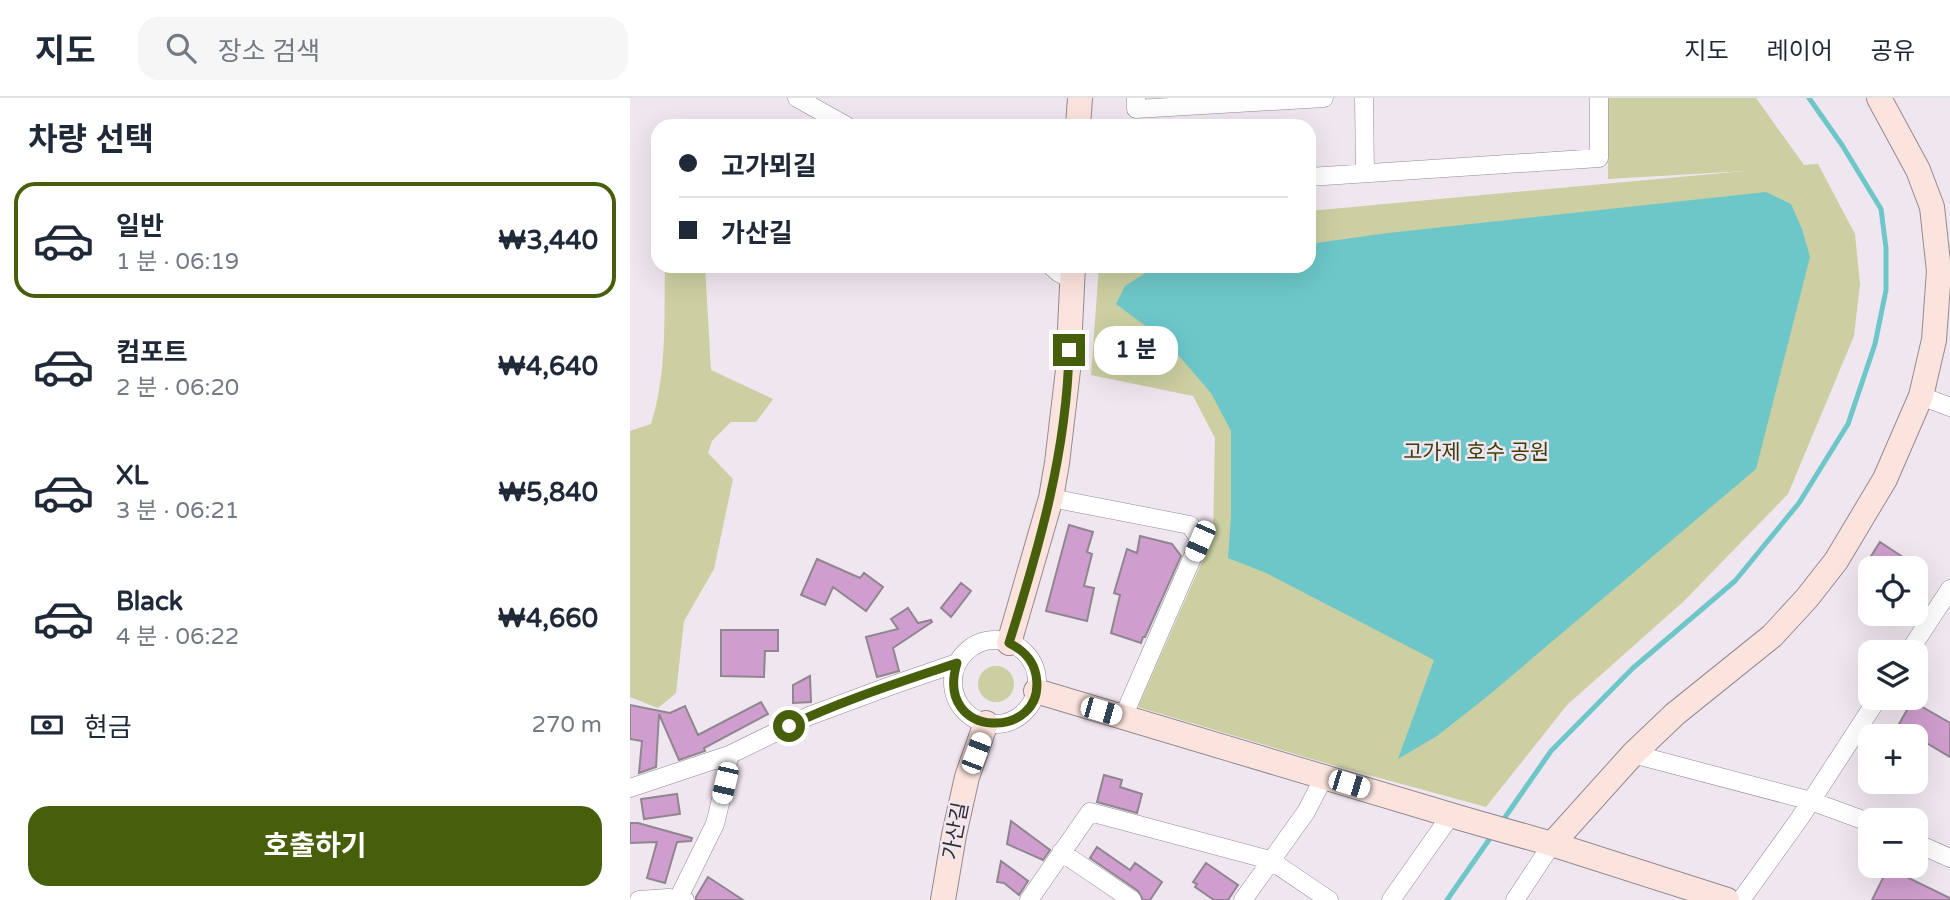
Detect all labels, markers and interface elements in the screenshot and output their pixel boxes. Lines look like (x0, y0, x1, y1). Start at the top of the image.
search box (138, 17, 628, 80)
icon: search (162, 29, 200, 67)
text: 지도 (35, 32, 96, 71)
text: 장소 검색 (218, 36, 320, 67)
text: 지도 (1684, 37, 1729, 66)
text: 레이어 (1767, 37, 1833, 66)
text: 공유 (1871, 37, 1915, 66)
text: 차량 선택 (28, 121, 154, 159)
text: 고가뫼길 (721, 151, 817, 182)
icon: car (32, 209, 95, 272)
text: 일반 (116, 211, 164, 242)
text: 가산길 (721, 218, 793, 249)
text: ₩3,440 (498, 225, 598, 256)
text: 1 분 · 06:19 (116, 248, 239, 276)
callout: 1 분 (1094, 326, 1178, 374)
route end (1053, 334, 1085, 366)
icon: car (32, 335, 95, 398)
text: 1 분 (1115, 336, 1157, 364)
text: 컴포트 (116, 337, 188, 368)
text: ₩4,640 (498, 351, 598, 382)
text: 2 분 · 06:20 (116, 374, 239, 402)
park label: 고가제 호수 공원 (1403, 440, 1549, 465)
text: XL (116, 460, 148, 491)
icon: car (32, 461, 95, 524)
text: ₩5,840 (498, 477, 598, 508)
text: 3 분 · 06:21 (116, 497, 239, 525)
car (1182, 518, 1219, 564)
map controls (1858, 556, 1928, 878)
button: locate (1858, 556, 1928, 626)
text: Black (116, 586, 183, 617)
icon: car (32, 587, 95, 650)
text: ₩4,660 (498, 603, 598, 634)
text: 4 분 · 06:22 (116, 623, 239, 651)
button: layers (1858, 640, 1928, 710)
car (1078, 695, 1125, 727)
icon: cash (28, 706, 66, 744)
route start (773, 710, 805, 742)
text: 270 m (532, 711, 602, 739)
text: 현금 (84, 712, 132, 743)
button: + (1858, 724, 1928, 794)
car (959, 730, 994, 776)
car (711, 760, 740, 806)
car (1326, 768, 1373, 800)
street label: 가산길 (938, 800, 974, 862)
button: 호출하기 (28, 806, 602, 886)
button: − (1858, 808, 1928, 878)

